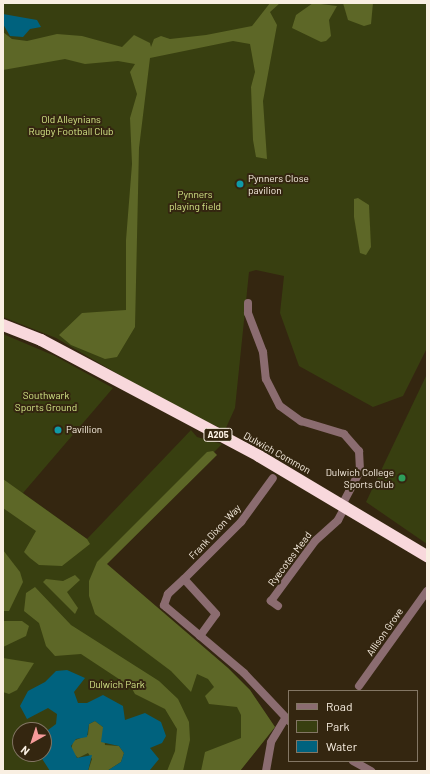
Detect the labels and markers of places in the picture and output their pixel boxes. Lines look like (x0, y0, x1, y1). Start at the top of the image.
place label: Pynners Close pavilion (248, 172, 309, 196)
marker: Pynners Close pavilion (235, 179, 245, 189)
place label: Pavillion (66, 424, 102, 436)
marker: Pavillion (53, 425, 63, 435)
place label: Dulwich College Sports Club (326, 466, 394, 490)
marker: Dulwich College Sports Club (397, 473, 407, 483)

